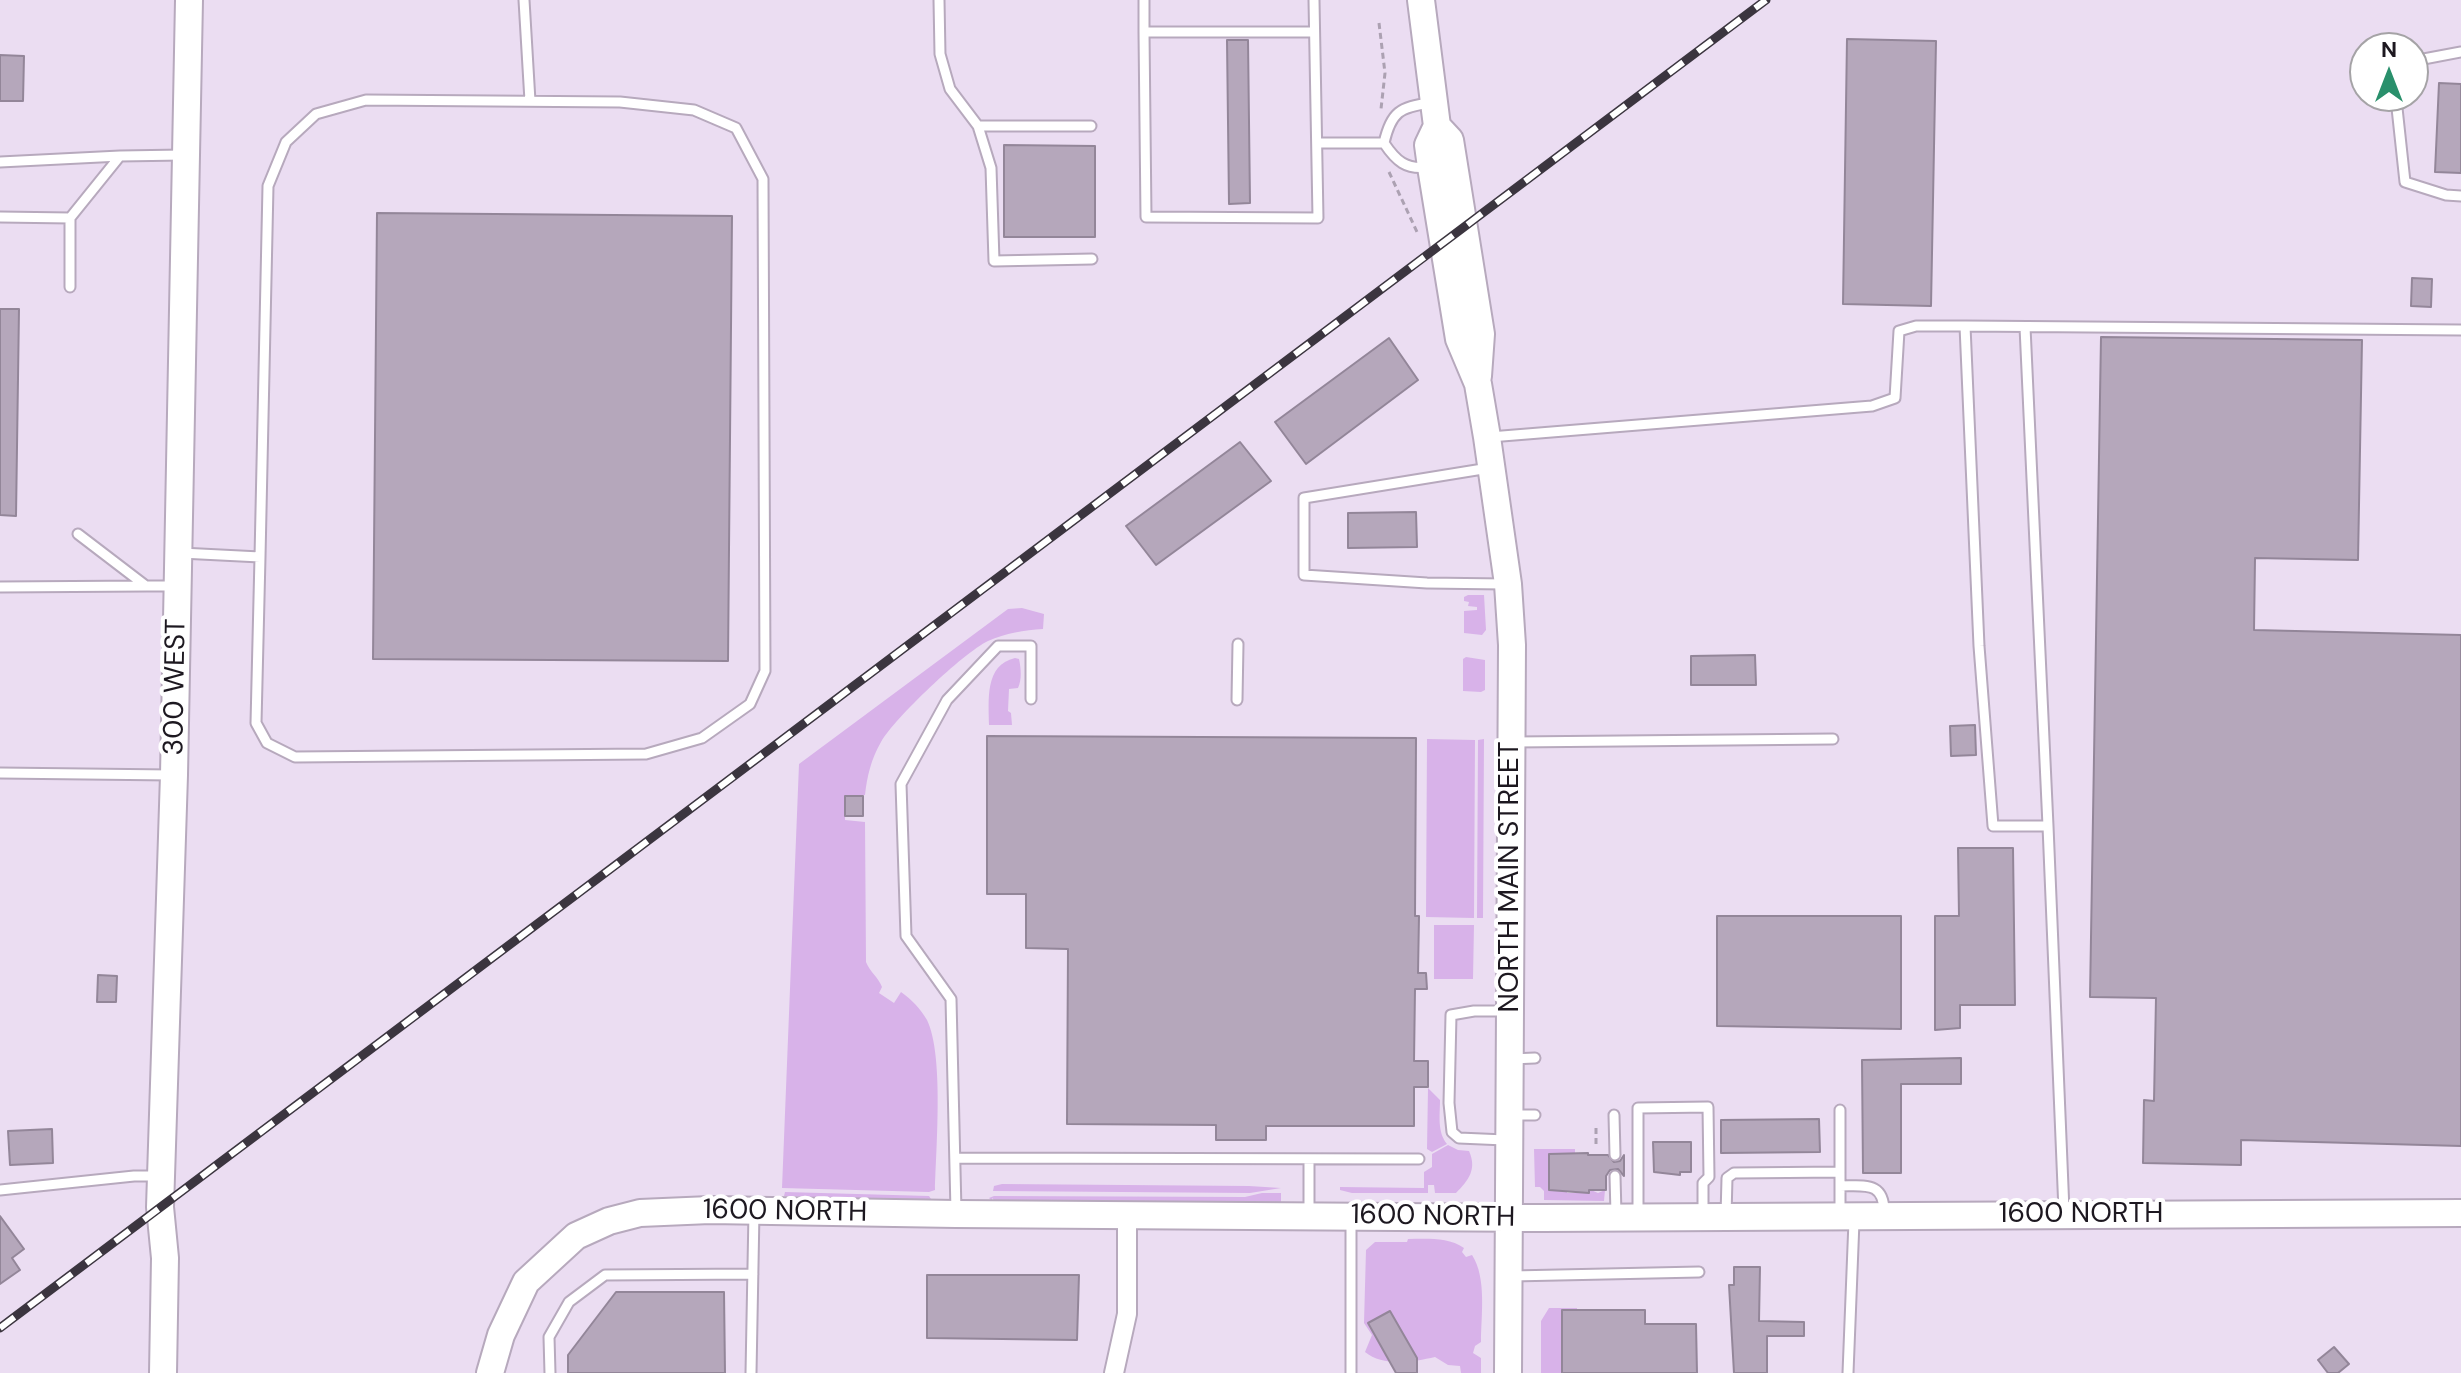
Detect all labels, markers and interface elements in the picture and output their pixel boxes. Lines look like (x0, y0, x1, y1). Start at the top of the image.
north arrow (2349, 32, 2429, 112)
text: N (2381, 35, 2397, 64)
street label: 300 WEST (158, 618, 194, 756)
street label: NORTH MAIN STREET (1494, 742, 1528, 1012)
street label: 1600 NORTH (702, 1194, 868, 1230)
street label: 1600 NORTH (1999, 1198, 2163, 1232)
street label: 1600 NORTH (1350, 1199, 1516, 1235)

